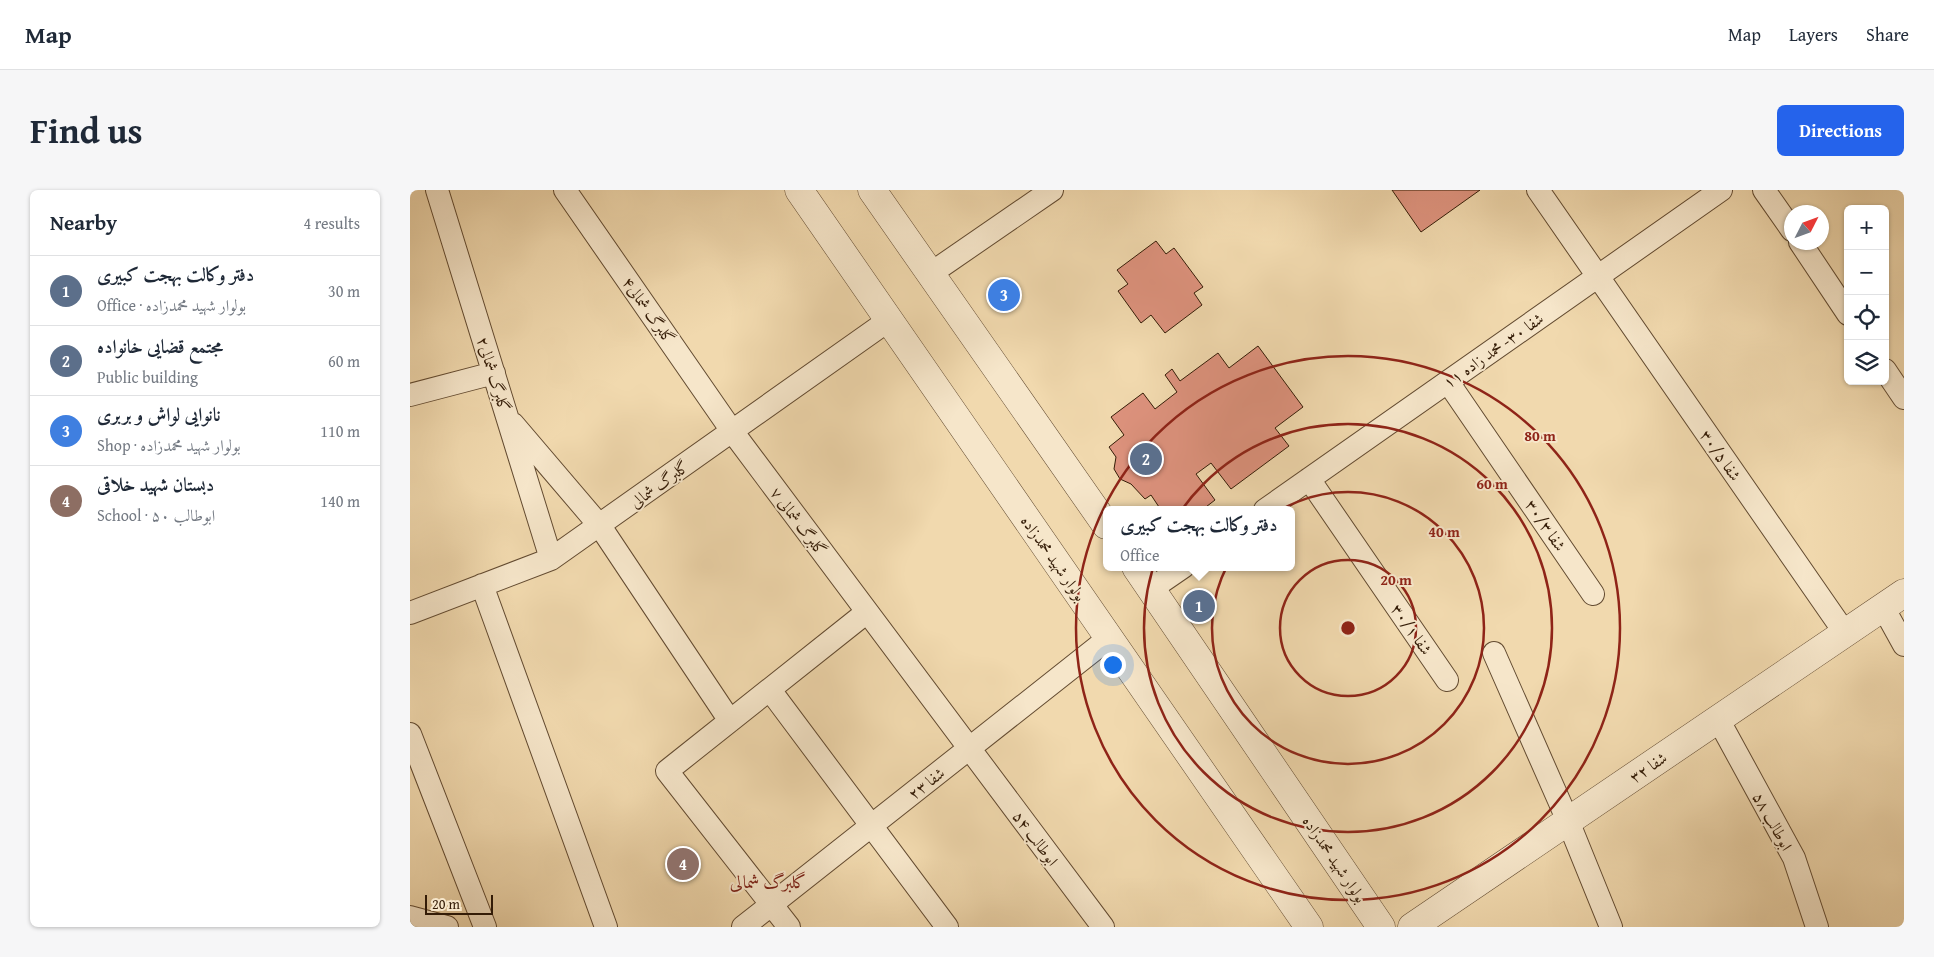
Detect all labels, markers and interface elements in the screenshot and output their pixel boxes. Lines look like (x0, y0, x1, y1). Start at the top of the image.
text: Map (25, 17, 72, 52)
text: Map (1728, 21, 1761, 48)
text: Layers (1789, 21, 1838, 48)
text: Share (1866, 21, 1909, 48)
text: Find us (30, 105, 143, 156)
button: Directions (1777, 105, 1904, 156)
north arrow (1784, 205, 1829, 250)
map controls (1844, 205, 1889, 385)
button: + (1844, 205, 1889, 250)
text: Nearby (50, 207, 117, 238)
text: 4 results (303, 211, 360, 235)
button: − (1844, 250, 1889, 295)
text: دفتر وکالت بهجت کبیری (97, 260, 254, 288)
street label: گلبرگ شمالی۴ (617, 271, 681, 349)
pin: 3 (988, 276, 1020, 314)
text: 1 (62, 279, 70, 303)
text: 30 m (328, 279, 360, 303)
text: Office · بولوار شهید محمدزاده (97, 293, 246, 317)
button: locate (1844, 295, 1889, 340)
street label: شفا ۳۰- محمد زاده ۱۱ (1438, 306, 1548, 394)
text: مجتمع قضایی خانواده (97, 332, 223, 360)
street label: گلبرگ شمالی۲ (471, 334, 517, 414)
button: layers (1844, 340, 1889, 385)
text: 2 (62, 349, 70, 373)
text: 60 m (328, 349, 360, 373)
text: Public building (97, 365, 198, 389)
text: نانوایی لواش و بربری (97, 400, 221, 428)
text: 3 (62, 419, 70, 443)
text: 110 m (320, 419, 360, 443)
street label: ۳۰/۵ شفا (1695, 424, 1747, 486)
text: 80 m (1524, 425, 1556, 446)
text: Shop · بولوار شهید محمدزاده (97, 433, 241, 457)
pin: 2 (1130, 440, 1162, 478)
street label: گلبرگ شمالی (624, 454, 694, 514)
text: دبستان شهید خلاقی (97, 470, 214, 498)
text: 60 m (1476, 473, 1508, 494)
street label: گلبرگ شمالی ۷ (765, 481, 833, 561)
text: 4 (62, 489, 70, 513)
text: 140 m (320, 489, 360, 513)
street label: ۳۰/۳ شفا (1520, 494, 1572, 556)
text: School · ابوطالب ۵۰ (97, 503, 215, 527)
popup (1103, 506, 1295, 571)
street label: بولوار شهید محمدزاده (1015, 510, 1093, 606)
text: دفتر وکالت بهجت کبیری (1120, 510, 1278, 538)
text: 40 m (1428, 521, 1460, 542)
text: Office (1120, 543, 1159, 567)
text: 20 m (1380, 569, 1412, 590)
pin: 1 (1183, 587, 1215, 625)
street label: شفا ۳۰/۱ (1386, 598, 1438, 660)
centre of rings (1339, 619, 1357, 637)
your location (1100, 652, 1126, 678)
street label: شفا ۳۲ (1624, 746, 1672, 788)
street label: شفا ۲۳ (902, 761, 950, 805)
street label: ابوطالب ۵۸ (1747, 787, 1799, 855)
street label: ابوطالب ۵۴ (1007, 805, 1065, 871)
street label: بولوار شهید محمدزاده (1297, 811, 1373, 907)
pin: 4 (667, 845, 699, 883)
district label: گلبرگ شمالی (730, 868, 806, 895)
scale bar (425, 892, 492, 915)
text: 20 m (432, 894, 460, 914)

